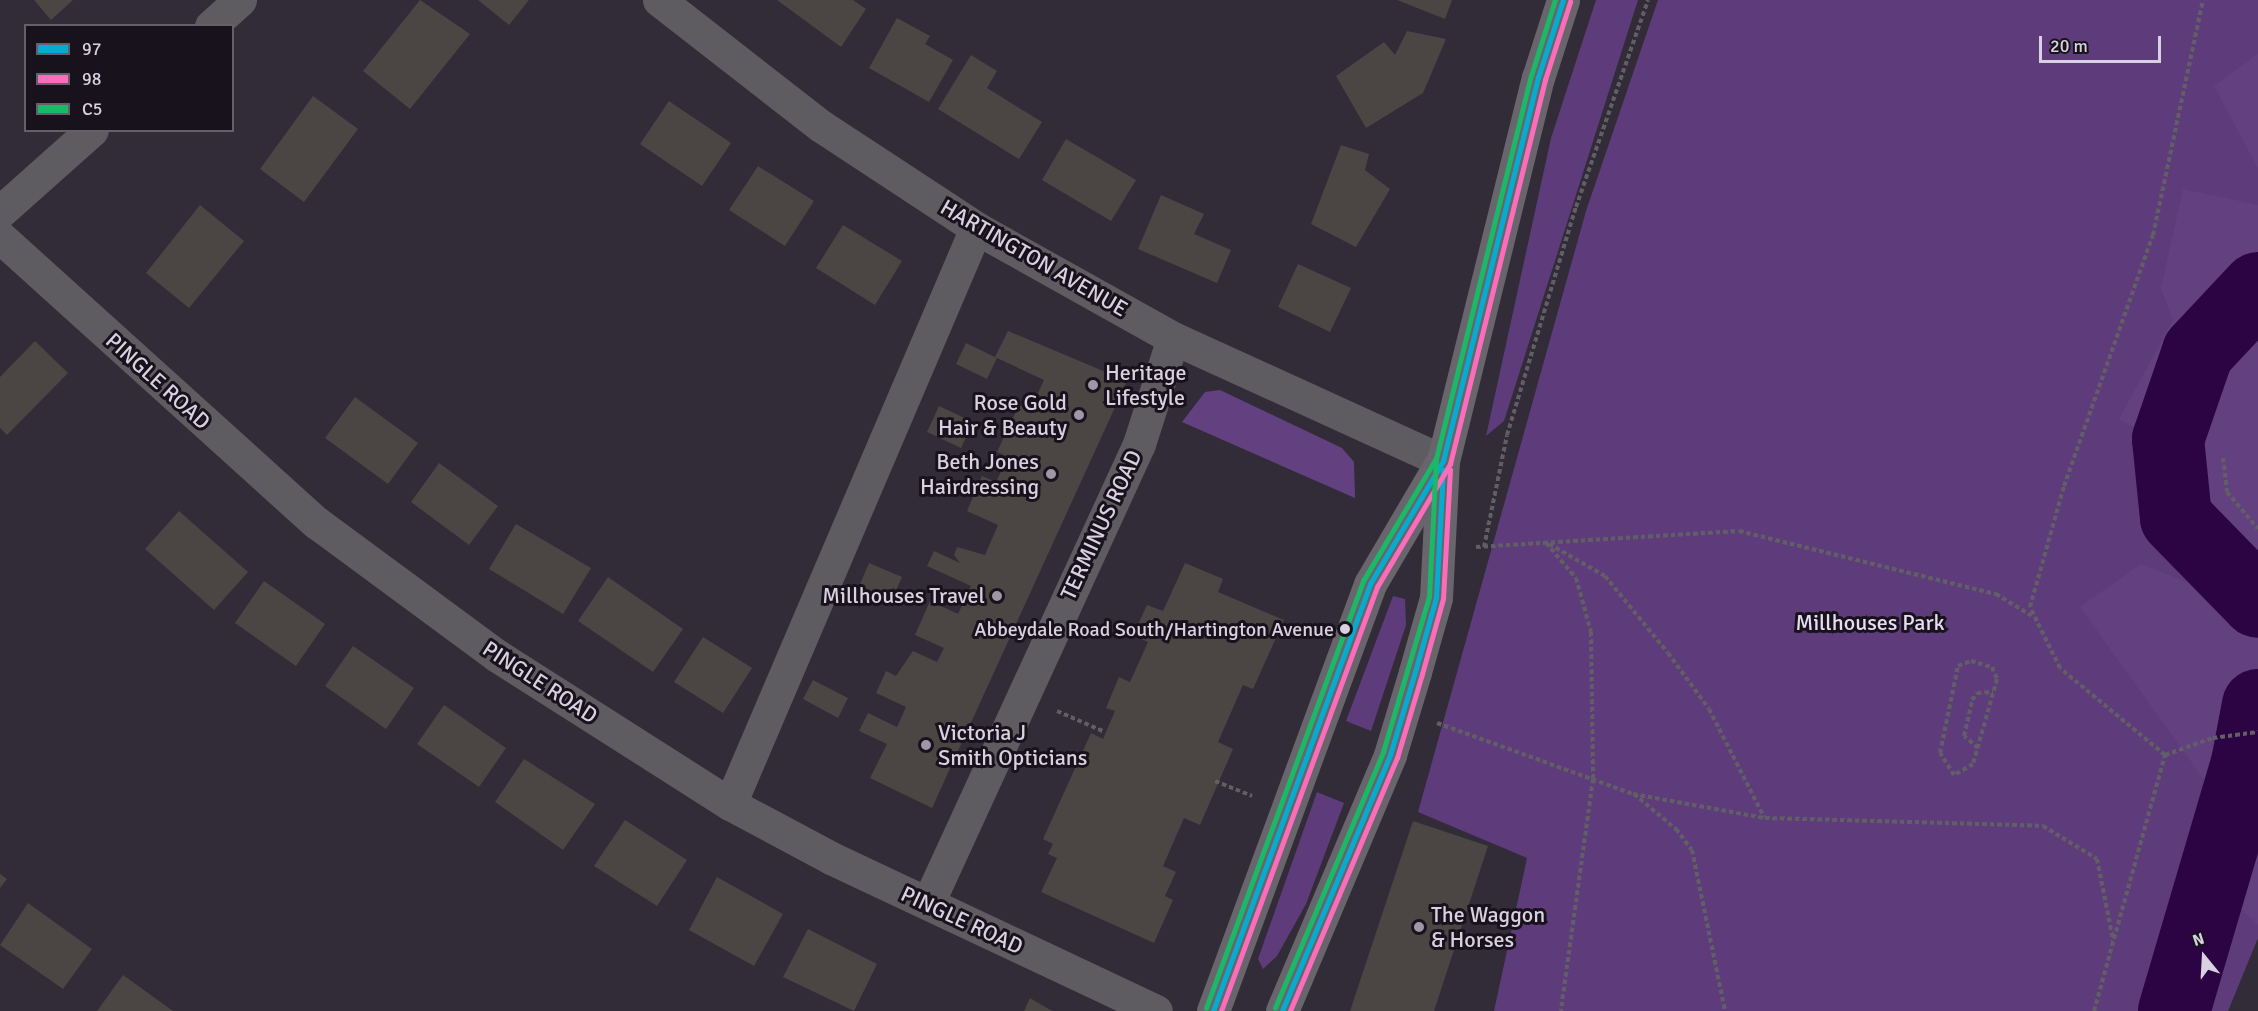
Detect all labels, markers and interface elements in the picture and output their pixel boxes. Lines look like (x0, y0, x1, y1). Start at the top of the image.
legend (24, 24, 234, 132)
scale bar (2042, 24, 2164, 62)
text: 20 m (2050, 35, 2088, 57)
text: 97 (82, 38, 101, 60)
text: 98 (82, 68, 101, 90)
text: C5 (82, 98, 103, 120)
street label: HARTINGTON AVENUE (936, 194, 1132, 322)
street label: PINGLE ROAD (100, 327, 216, 435)
place label: Heritage Lifestyle (1105, 359, 1187, 410)
marker: Heritage Lifestyle (1086, 378, 1100, 392)
place label: Rose Gold Hair & Beauty (938, 389, 1067, 440)
marker: Rose Gold Hair & Beauty (1072, 408, 1086, 422)
street label: TERMINUS ROAD (1055, 446, 1147, 604)
place label: Beth Jones Hairdressing (920, 448, 1039, 500)
marker: Beth Jones Hairdressing (1044, 467, 1058, 481)
place label: Millhouses Travel (822, 583, 985, 609)
marker: Millhouses Travel (990, 589, 1004, 603)
park label: Millhouses Park (1795, 610, 1945, 636)
place label: Abbeydale Road South/Hartington Avenue (974, 617, 1334, 641)
marker: Abbeydale Road South/Hartington Avenue (1339, 623, 1351, 635)
street label: PINGLE ROAD (478, 635, 602, 729)
place label: Victoria J Smith Opticians (938, 719, 1087, 770)
marker: Victoria J Smith Opticians (919, 738, 933, 752)
street label: PINGLE ROAD (897, 880, 1027, 960)
place label: The Waggon & Horses (1431, 901, 1545, 952)
marker: The Waggon & Horses (1412, 920, 1426, 934)
north arrow (2174, 927, 2234, 987)
text: N (2190, 929, 2207, 951)

